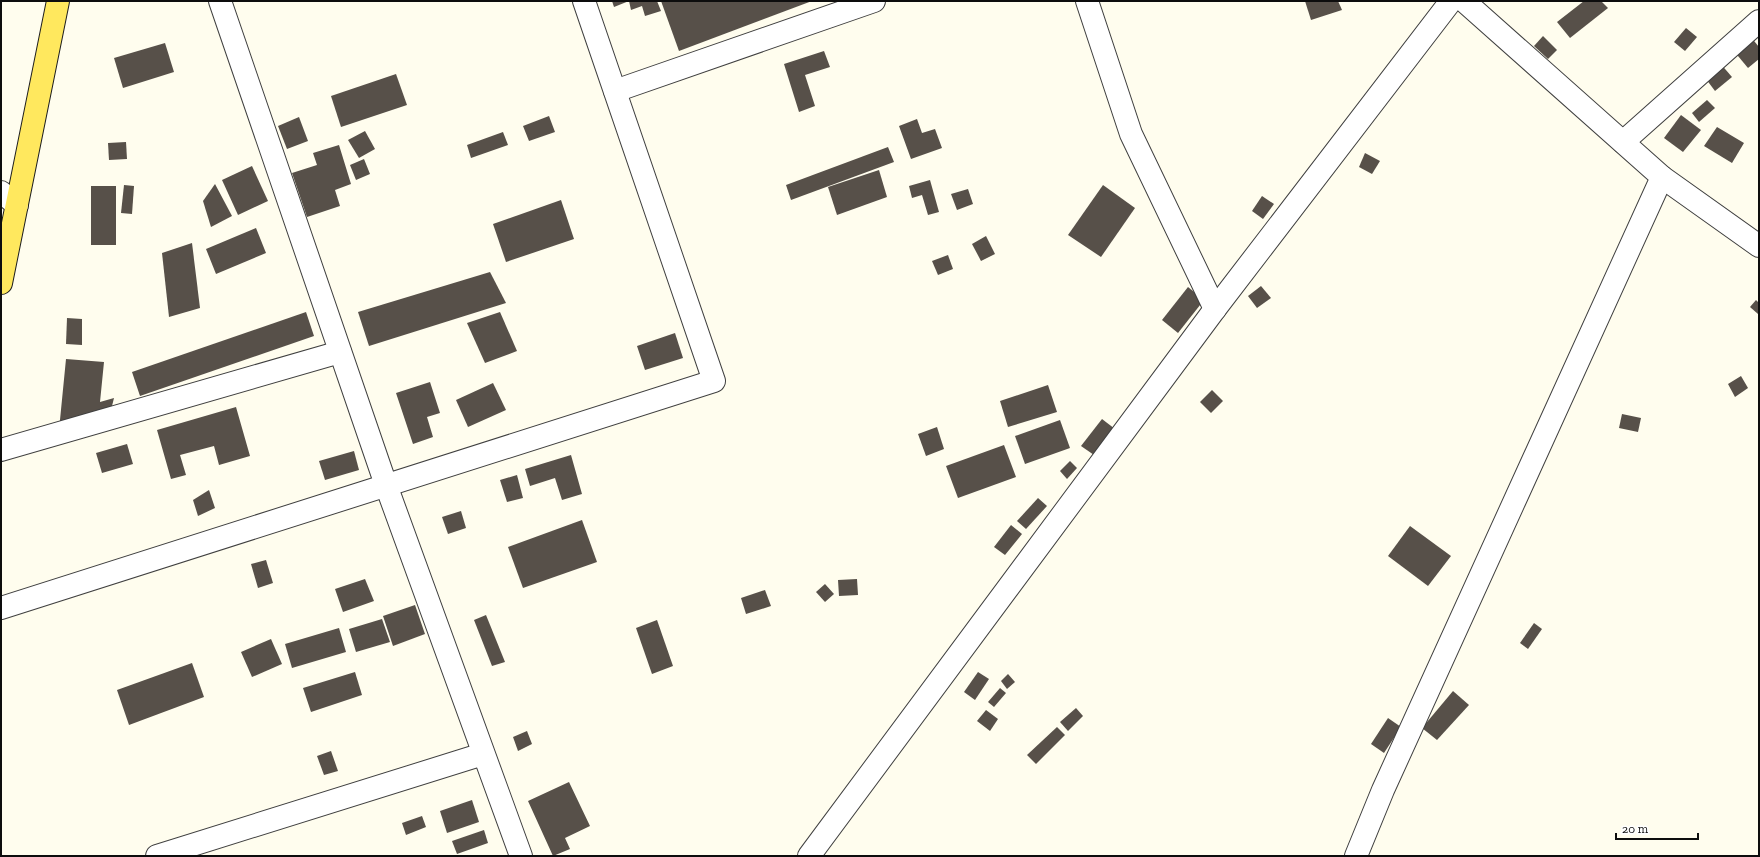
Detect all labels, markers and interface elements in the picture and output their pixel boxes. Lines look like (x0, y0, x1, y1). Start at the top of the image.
scale bar (1616, 815, 1698, 841)
text: 20 m (1622, 822, 1649, 836)

